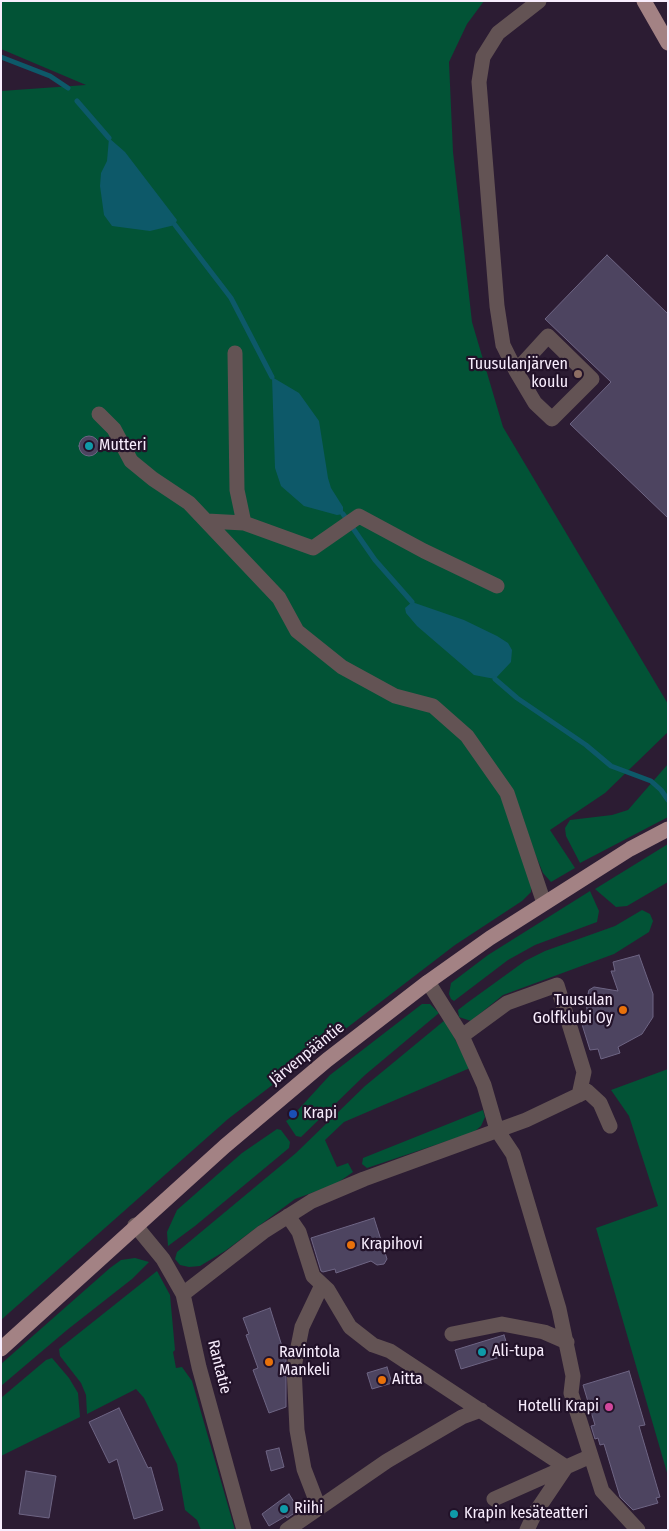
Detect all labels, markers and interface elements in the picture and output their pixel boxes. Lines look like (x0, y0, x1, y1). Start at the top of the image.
place label: Tuusulanjärven koulu (468, 355, 568, 393)
marker: Tuusulanjärven koulu (572, 368, 584, 380)
place label: Mutteri (99, 436, 146, 456)
marker: Mutteri (83, 440, 95, 452)
place label: Tuusulan Golfklubi Oy (533, 991, 613, 1029)
marker: Tuusulan Golfklubi Oy (617, 1004, 629, 1016)
street label: Järvenpääntie (266, 1018, 348, 1090)
place label: Krapi (303, 1104, 337, 1124)
marker: Krapi (287, 1108, 299, 1120)
place label: Krapihovi (361, 1235, 423, 1255)
marker: Krapihovi (345, 1239, 357, 1251)
street label: Rantatie (203, 1338, 235, 1396)
place label: Ali-tupa (492, 1342, 544, 1362)
place label: Ravintola Mankeli (279, 1343, 340, 1381)
marker: Ali-tupa (476, 1346, 488, 1358)
marker: Ravintola Mankeli (263, 1356, 275, 1368)
place label: Aitta (392, 1370, 423, 1390)
marker: Aitta (376, 1374, 388, 1386)
place label: Hotelli Krapi (518, 1397, 599, 1417)
marker: Hotelli Krapi (603, 1401, 615, 1413)
place label: Riihi (294, 1499, 323, 1519)
marker: Riihi (278, 1503, 290, 1515)
place label: Krapin kesäteatteri (464, 1504, 588, 1524)
marker: Krapin kesäteatteri (448, 1508, 460, 1520)

